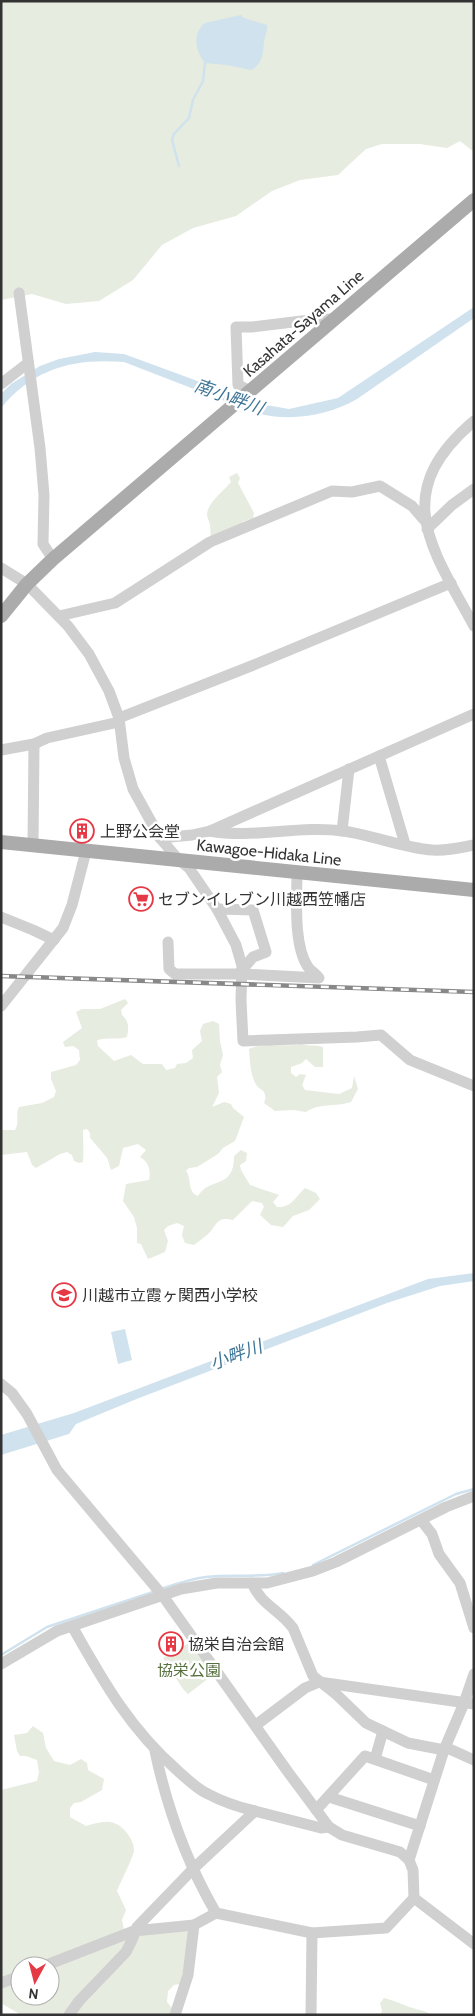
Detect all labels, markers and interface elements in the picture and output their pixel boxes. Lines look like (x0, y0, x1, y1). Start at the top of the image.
street label: Kasahata-Sayama Line (239, 266, 367, 381)
water label: 南小畔川 (191, 374, 268, 420)
building icon: 上野公会堂 (69, 818, 95, 844)
place label: 上野公会堂 (100, 822, 180, 841)
street label: Kawagoe-Hidaka Line (196, 835, 342, 870)
supermarket icon: セブンイレブン川越西笠幡店 (128, 886, 154, 912)
place label: セブンイレブン川越西笠幡店 (158, 890, 366, 909)
school or university icon: 川越市立霞ヶ関西小学校 (51, 1282, 77, 1308)
place label: 川越市立霞ヶ関西小学校 (82, 1286, 258, 1305)
water label: 小畔川 (207, 1335, 267, 1375)
building icon: 協栄自治会館 (158, 1631, 184, 1657)
place label: 協栄自治会館 (188, 1635, 284, 1654)
park label: 協栄公園 (157, 1661, 221, 1680)
north arrow (10, 1956, 60, 2006)
text: N (27, 1984, 39, 2003)

